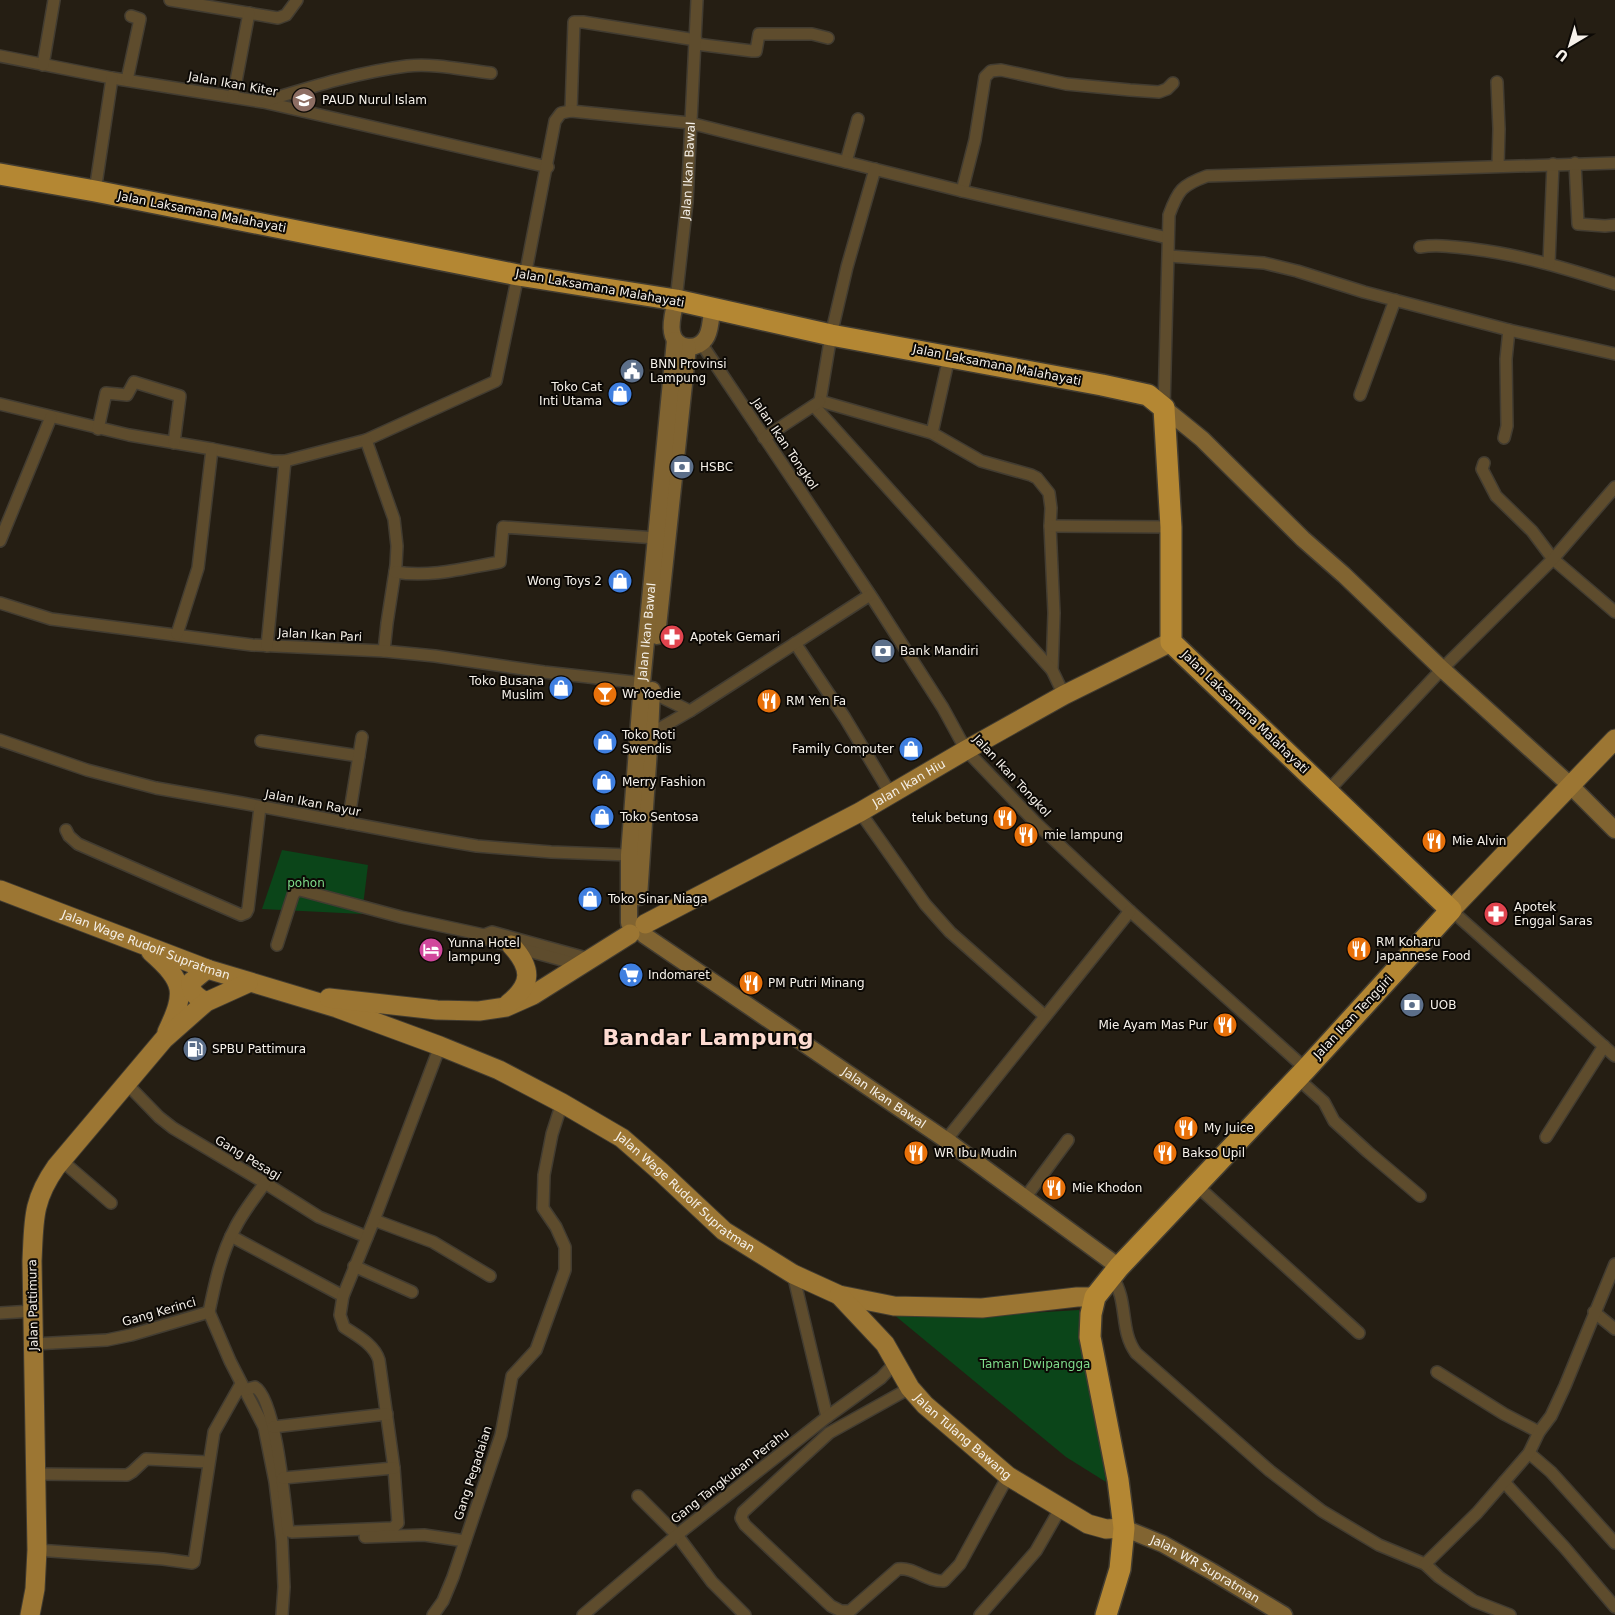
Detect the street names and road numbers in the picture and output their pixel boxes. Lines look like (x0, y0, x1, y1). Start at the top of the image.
street label: Jalan Ikan Kiter (186, 69, 279, 99)
street label: Jalan Ikan Bawal (678, 121, 698, 221)
street label: Jalan Laksamana Malahayati (116, 189, 287, 235)
street label: Jalan Laksamana Malahayati (513, 266, 686, 310)
street label: Jalan Laksamana Malahayati (911, 342, 1082, 388)
street label: Jalan Ikan Tongkol (749, 395, 821, 492)
street label: Jalan Ikan Bawal (635, 582, 659, 682)
street label: Jalan Ikan Pari (277, 626, 362, 644)
street label: Jalan Laksamana Malahayati (1178, 647, 1311, 777)
street label: Jalan Ikan Tongkol (970, 731, 1054, 820)
street label: Jalan Ikan Hiu (869, 757, 948, 811)
street label: Jalan Ikan Rayur (263, 787, 362, 819)
street label: Jalan Wage Rudolf Supratman (59, 907, 232, 983)
street label: Jalan Ikan Tenggiri (1310, 972, 1395, 1062)
street label: Jalan Ikan Bawal (839, 1064, 929, 1131)
street label: Jalan Wage Rudolf Supratman (613, 1129, 757, 1255)
street label: Gang Pesagi (212, 1133, 284, 1183)
street label: Jalan Pattimura (25, 1259, 41, 1352)
street label: Gang Kerinci (120, 1295, 198, 1329)
street label: Jalan Tulang Bawang (911, 1390, 1014, 1483)
street label: Gang Pegadaian (451, 1424, 495, 1522)
street label: Gang Tangkuban Perahu (668, 1426, 792, 1526)
street label: Jalan WR Supratman (1147, 1532, 1262, 1606)

